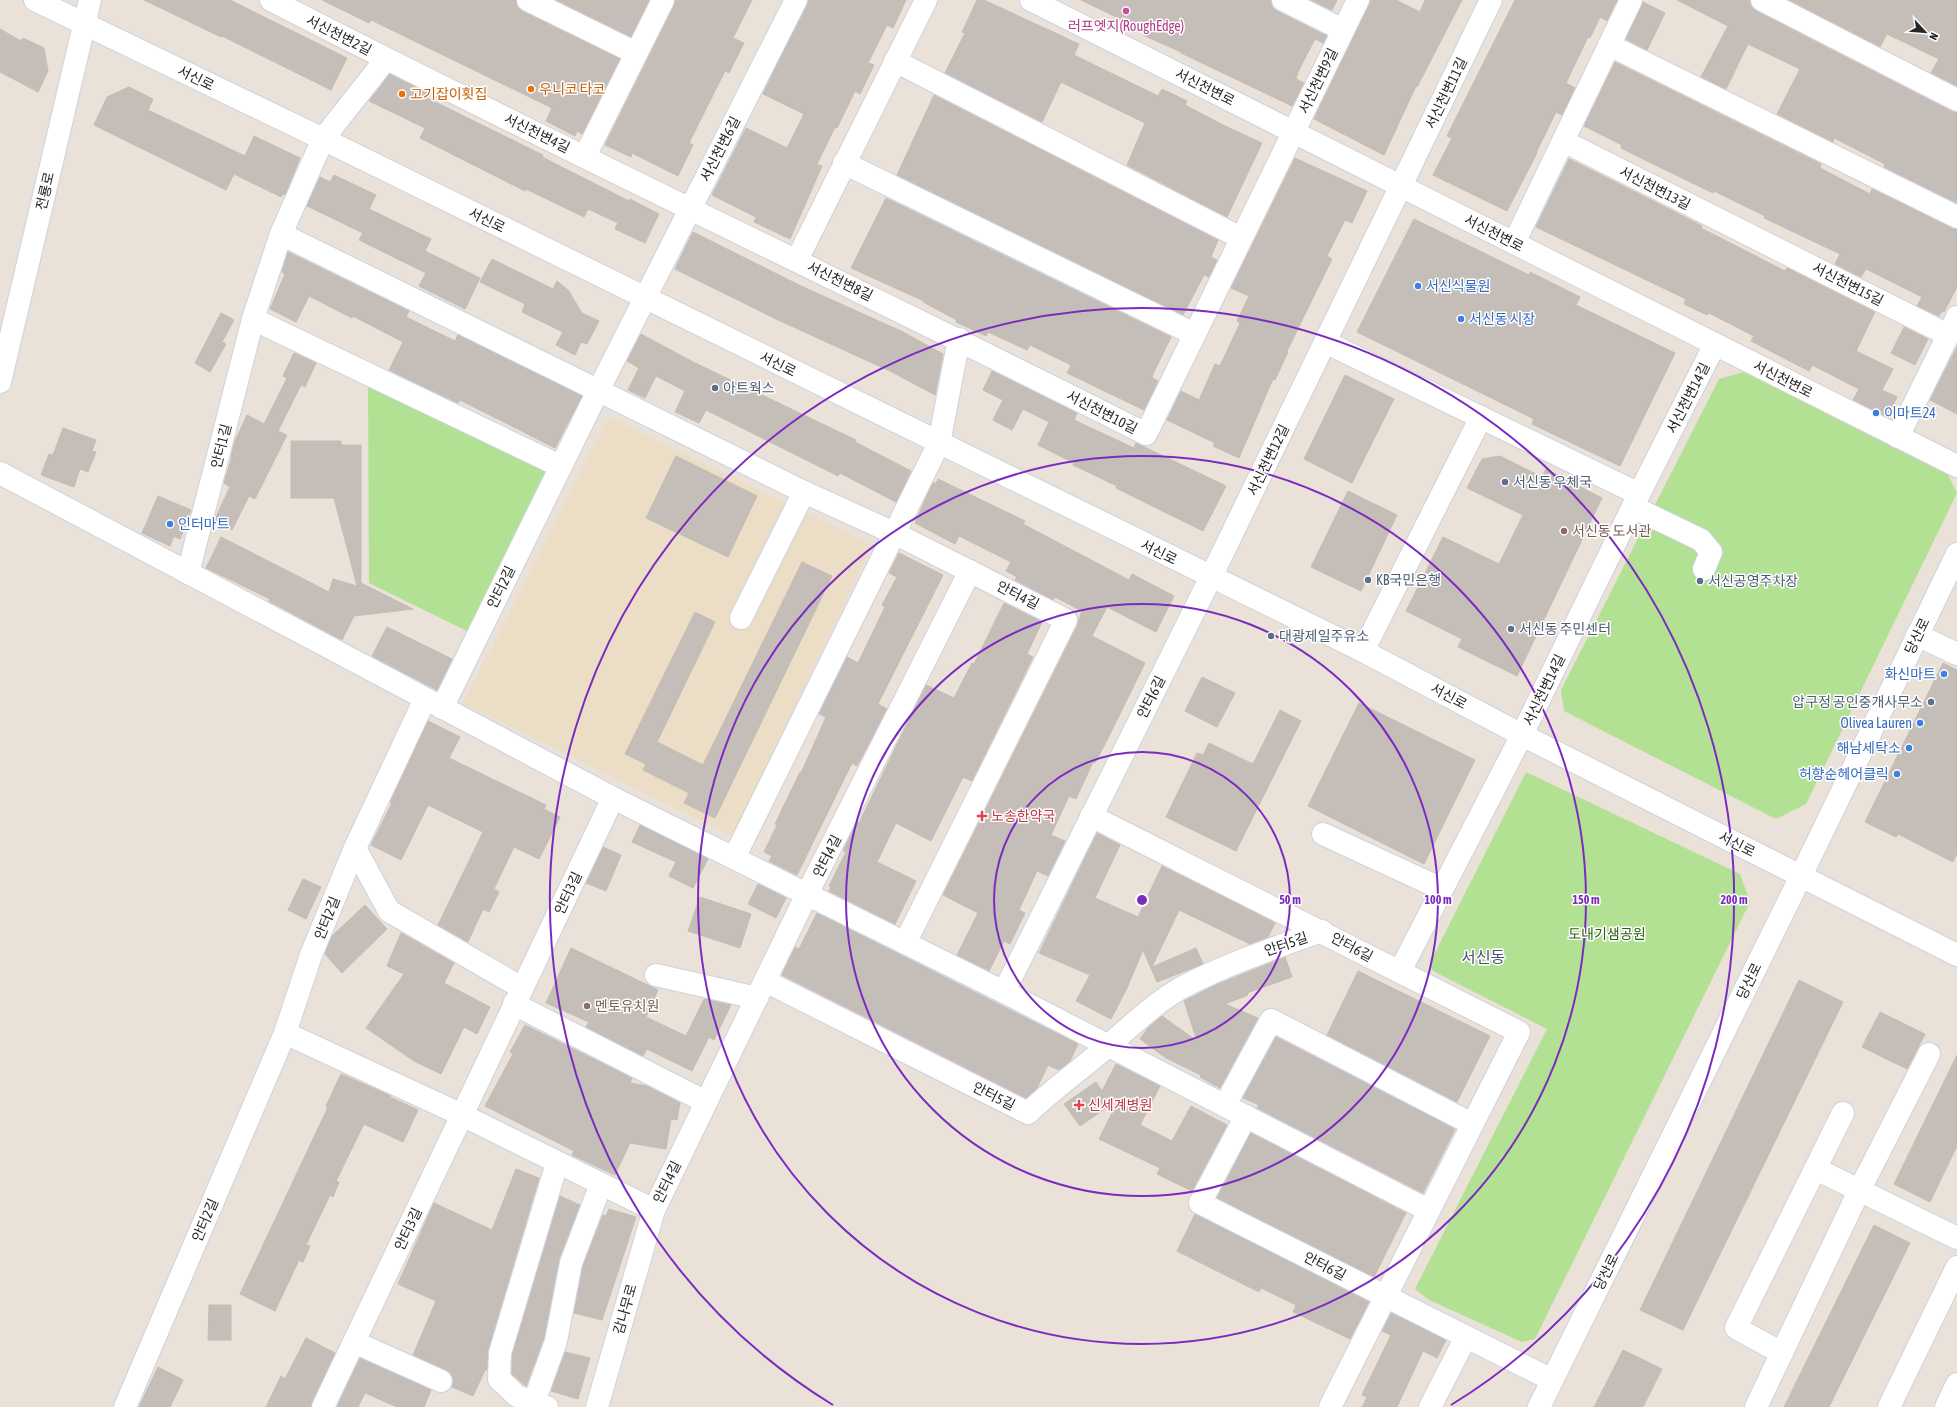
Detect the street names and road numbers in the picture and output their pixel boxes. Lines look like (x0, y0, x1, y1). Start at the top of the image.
street label: 서신천변2길 (304, 12, 374, 58)
street label: 서신천변9길 (1295, 46, 1341, 116)
street label: 서신천변11길 (1422, 55, 1470, 131)
street label: 서신로 (175, 62, 217, 94)
street label: 서신천변로 (1173, 65, 1237, 109)
street label: 서신천변4길 (502, 110, 572, 156)
street label: 서신천변6길 (697, 114, 743, 184)
street label: 서신천변13길 (1617, 163, 1693, 213)
street label: 전룡로 (33, 170, 57, 212)
street label: 서신로 (466, 204, 508, 236)
street label: 서신천변로 (1462, 211, 1526, 255)
street label: 서신천변8길 (805, 258, 875, 304)
street label: 서신천변15길 (1810, 259, 1886, 309)
street label: 서신로 (757, 348, 799, 380)
street label: 서신천변로 (1751, 357, 1815, 401)
street label: 서신천변14길 (1663, 360, 1713, 436)
street label: 서신천변10길 (1064, 387, 1140, 437)
street label: 안터1길 (208, 422, 234, 470)
street label: 서신천변12길 (1244, 422, 1292, 498)
street label: 서신로 (1138, 536, 1180, 568)
street label: 안터2길 (484, 563, 518, 611)
street label: 안터4길 (994, 578, 1042, 612)
street label: 당산로 (1901, 615, 1933, 657)
street label: 서신천변14길 (1520, 652, 1568, 728)
street label: 안터6길 (1134, 673, 1168, 721)
street label: 서신로 (1428, 680, 1470, 712)
street label: 서신로 (1716, 828, 1758, 860)
street label: 안터4길 (810, 832, 844, 880)
street label: 안터3길 (551, 869, 585, 917)
street label: 안터2길 (311, 894, 343, 942)
street label: 안터5길 (1262, 929, 1310, 959)
street label: 안터6길 (1328, 929, 1376, 965)
street label: 당산로 (1733, 960, 1765, 1002)
street label: 안터5길 (970, 1079, 1018, 1113)
street label: 안터4길 (650, 1158, 684, 1206)
street label: 안터2길 (189, 1196, 221, 1244)
street label: 안터3길 (391, 1205, 425, 1253)
street label: 안터6길 (1301, 1249, 1349, 1283)
street label: 당산로 (1590, 1251, 1622, 1293)
street label: 감나무로 (610, 1282, 640, 1336)

